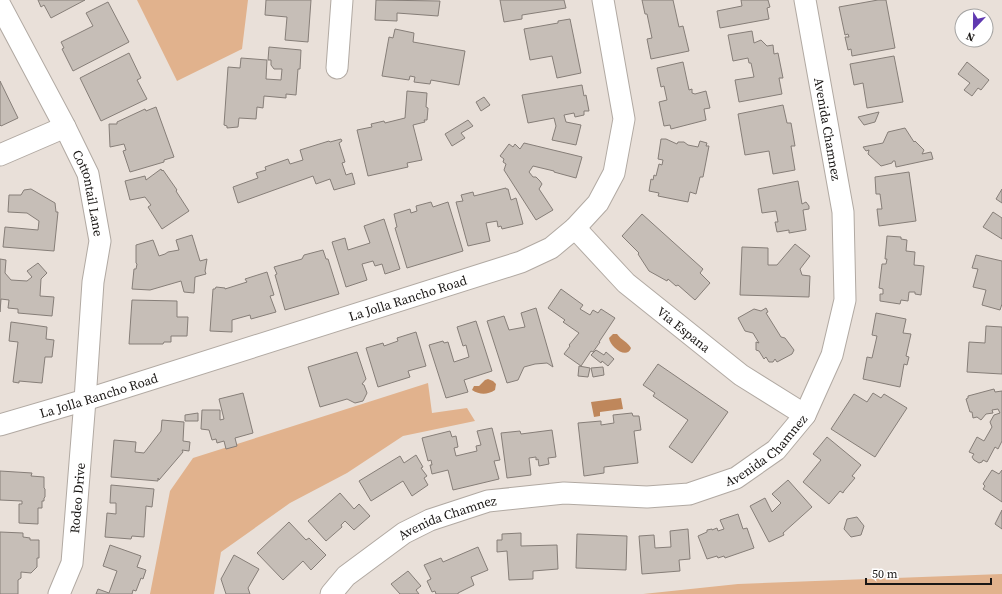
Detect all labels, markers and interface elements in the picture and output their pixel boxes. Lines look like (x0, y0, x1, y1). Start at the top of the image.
north arrow (954, 8, 994, 48)
text: N (964, 28, 977, 45)
street label: Avenida Chamnez (810, 76, 845, 182)
street label: Cottontail Lane (68, 147, 107, 238)
street label: La Jolla Rancho Road (347, 272, 470, 325)
street label: Via Espana (653, 303, 714, 356)
street label: La Jolla Rancho Road (38, 369, 161, 422)
street label: Avenida Chamnez (723, 411, 811, 490)
street label: Rodeo Drive (66, 462, 89, 534)
street label: Avenida Chamnez (395, 492, 497, 544)
scale bar (866, 560, 991, 586)
text: 50 m (872, 566, 898, 582)

